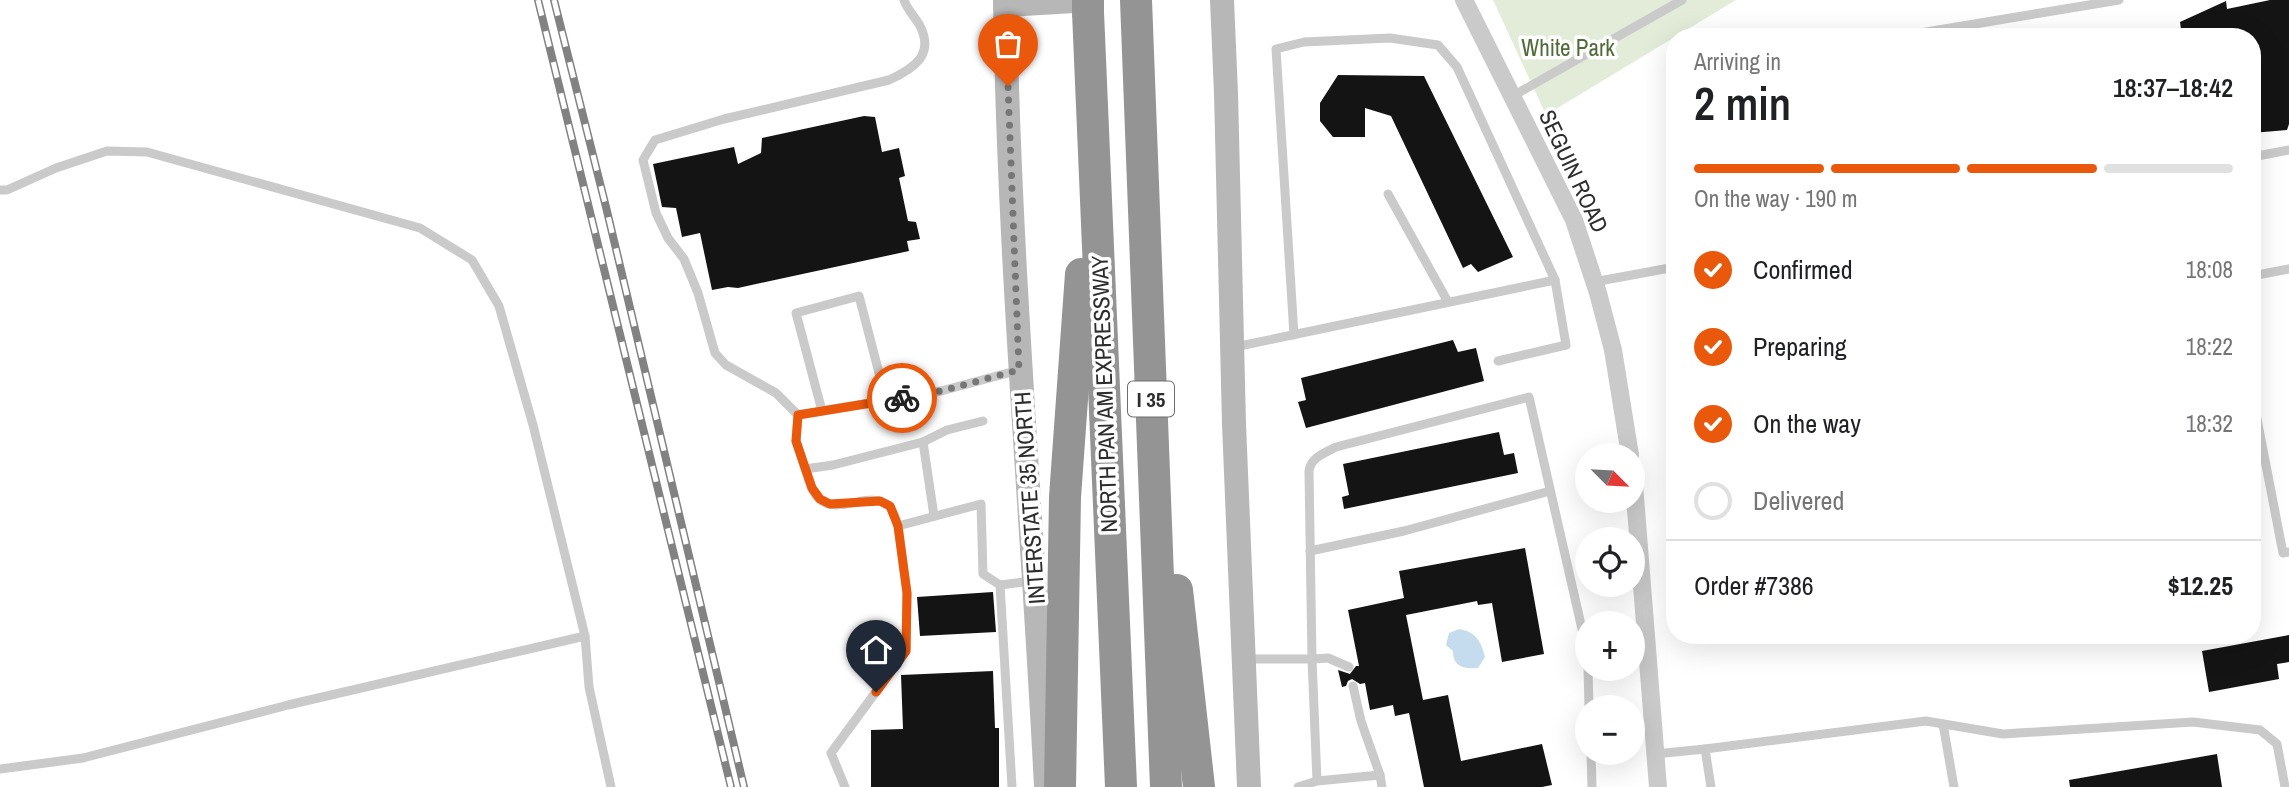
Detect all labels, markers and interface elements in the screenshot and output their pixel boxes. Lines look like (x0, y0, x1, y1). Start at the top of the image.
pin (978, 14, 1038, 86)
icon: bag (989, 25, 1027, 63)
park label: White Park (1521, 32, 1615, 63)
text: Arriving in (1694, 46, 1781, 77)
text: 18:37–18:42 (2113, 70, 2233, 105)
text: 2 min (1694, 72, 1791, 134)
street label: SEGUIN ROAD (1532, 105, 1616, 237)
text: On the way · 190 m (1694, 183, 1858, 214)
icon: check (1694, 251, 1732, 289)
text: Confirmed (1753, 252, 1853, 287)
text: 18:08 (2186, 254, 2233, 285)
street label: NORTH PAN AM EXPRESSWAY (1084, 255, 1124, 533)
icon: check (1694, 328, 1732, 366)
text: Preparing (1753, 329, 1847, 364)
text: 18:22 (2186, 331, 2233, 362)
courier (867, 363, 937, 433)
icon: bike (883, 379, 921, 417)
road number: I 35 (1128, 382, 1174, 416)
street label: INTERSTATE 35 NORTH (1006, 391, 1052, 605)
icon: check (1694, 405, 1732, 443)
text: On the way (1753, 406, 1861, 441)
text: 18:32 (2186, 408, 2233, 439)
north arrow (1575, 443, 1645, 513)
map controls (1575, 443, 1645, 765)
text: Delivered (1753, 483, 1844, 518)
button: locate (1575, 527, 1645, 597)
text: Order #7386 (1694, 568, 1814, 603)
text: $12.25 (2168, 568, 2233, 603)
button: + (1575, 611, 1645, 681)
pin (846, 620, 906, 692)
icon: home (857, 631, 895, 669)
button: − (1575, 695, 1645, 765)

